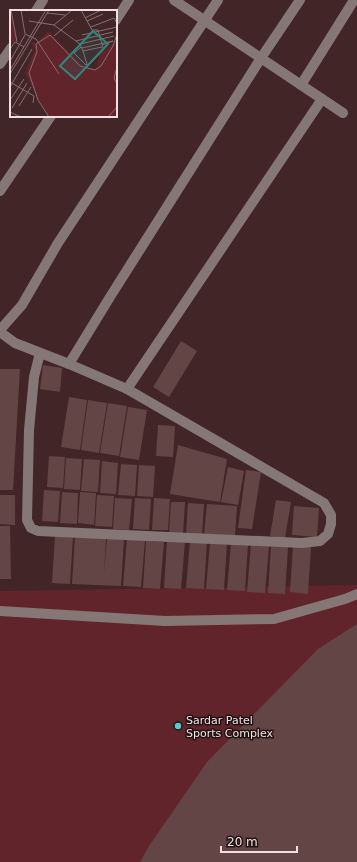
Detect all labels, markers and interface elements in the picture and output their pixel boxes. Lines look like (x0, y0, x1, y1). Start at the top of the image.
inset map (10, 10, 117, 117)
place label: Sardar Patel Sports Complex (186, 714, 273, 740)
marker: Sardar Patel Sports Complex (173, 721, 183, 731)
scale bar (221, 828, 297, 854)
text: 20 m (227, 835, 258, 849)

